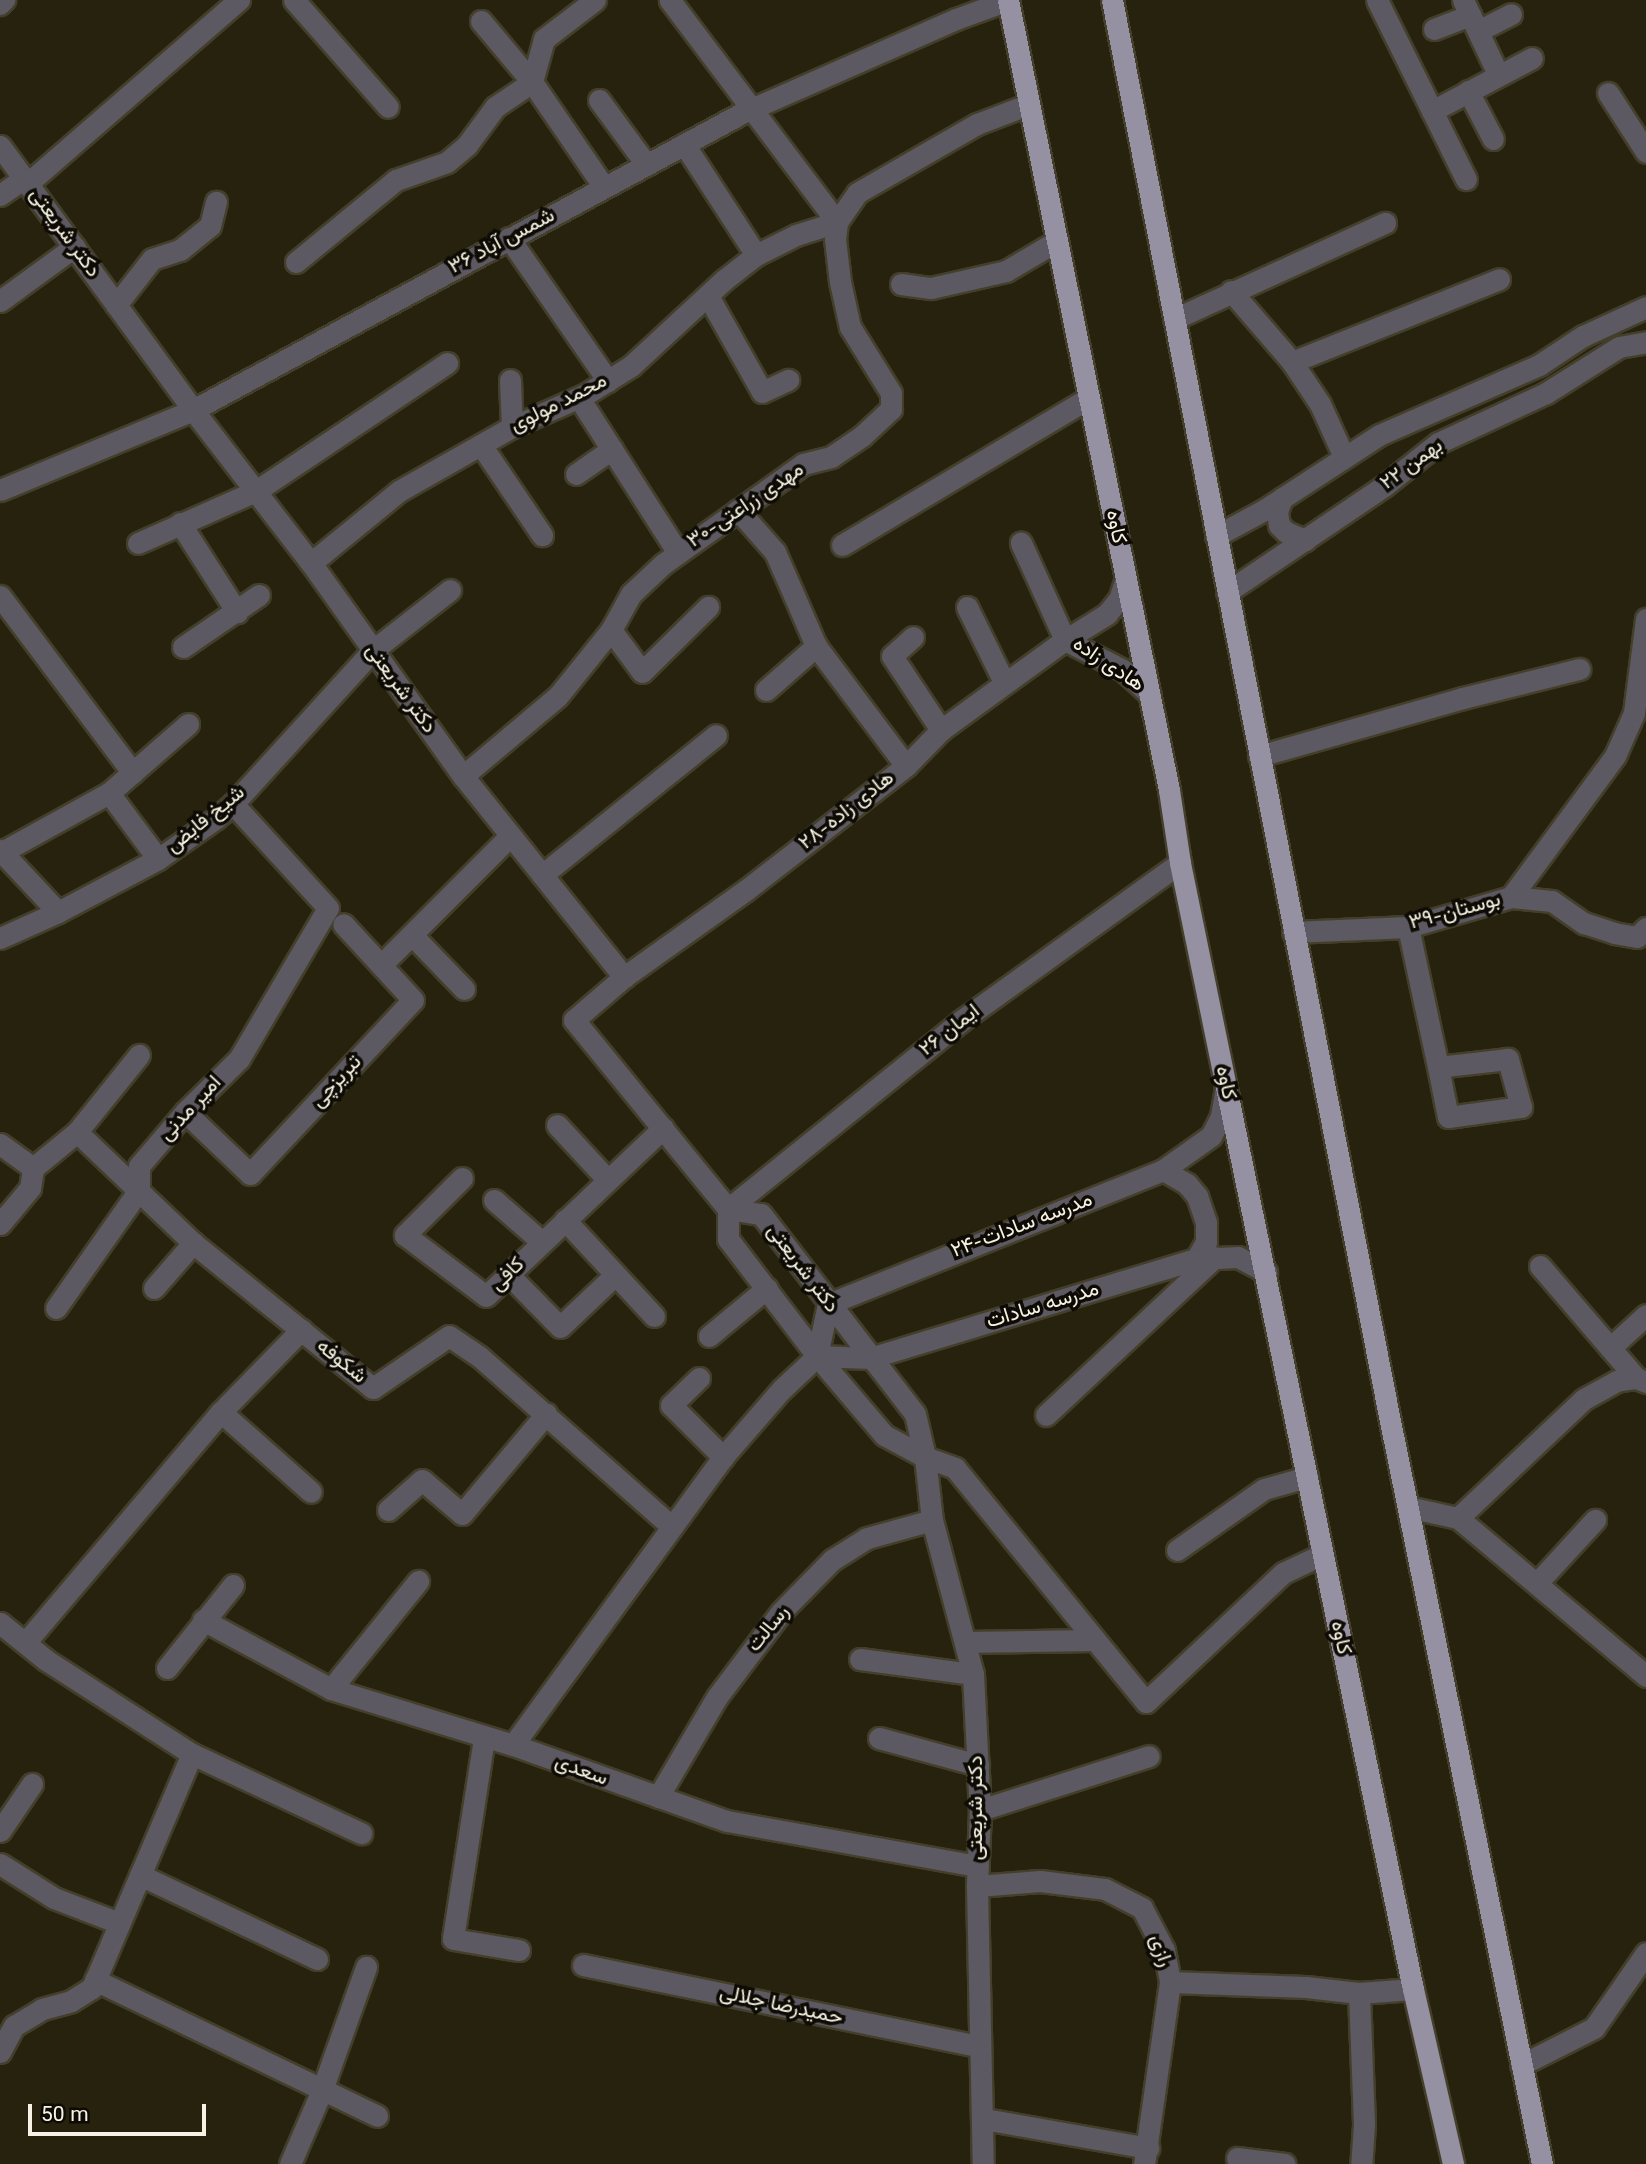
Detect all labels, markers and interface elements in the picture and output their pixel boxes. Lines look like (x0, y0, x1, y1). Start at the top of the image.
street label: دکتر شریعتی (23, 183, 105, 283)
street label: شمس آباد ۳۶ (445, 204, 559, 280)
street label: محمد مولوی (506, 369, 612, 439)
street label: ۲۲ بهمن (1376, 434, 1448, 496)
street label: ۳۰-مهدی زراعتی (683, 458, 809, 554)
street label: کاوه (1099, 508, 1131, 546)
street label: هادی زاده (1067, 632, 1149, 698)
street label: دکتر شریعتی (359, 639, 441, 739)
street label: ۲۸-هادی زاده (794, 766, 900, 856)
street label: شیخ فایض (162, 781, 250, 859)
street label: ۳۹-بوستان (1407, 888, 1503, 936)
street label: ۲۶ ایمان (915, 1000, 985, 1062)
street label: تبریزچی (306, 1050, 368, 1114)
street label: کاوه (1209, 1064, 1241, 1102)
street label: امیر مدنی (154, 1071, 228, 1147)
street label: ۲۴-مدرسه سادات (948, 1188, 1096, 1264)
street label: دکتر شریعتی (760, 1220, 844, 1318)
street label: کافی (486, 1253, 530, 1297)
street label: مدرسه سادات (984, 1277, 1102, 1335)
street label: شکوفه (311, 1334, 371, 1390)
street label: رسالت (742, 1600, 796, 1658)
street label: کاوه (1324, 1619, 1356, 1657)
street label: سعدی (551, 1750, 611, 1792)
street label: دکتر شریعتی (964, 1756, 990, 1860)
street label: رازی (1143, 1931, 1177, 1971)
street label: حمیدرضا جلالی (717, 1981, 845, 2031)
scale bar (32, 2090, 210, 2134)
text: 50 m (41, 2099, 89, 2132)

